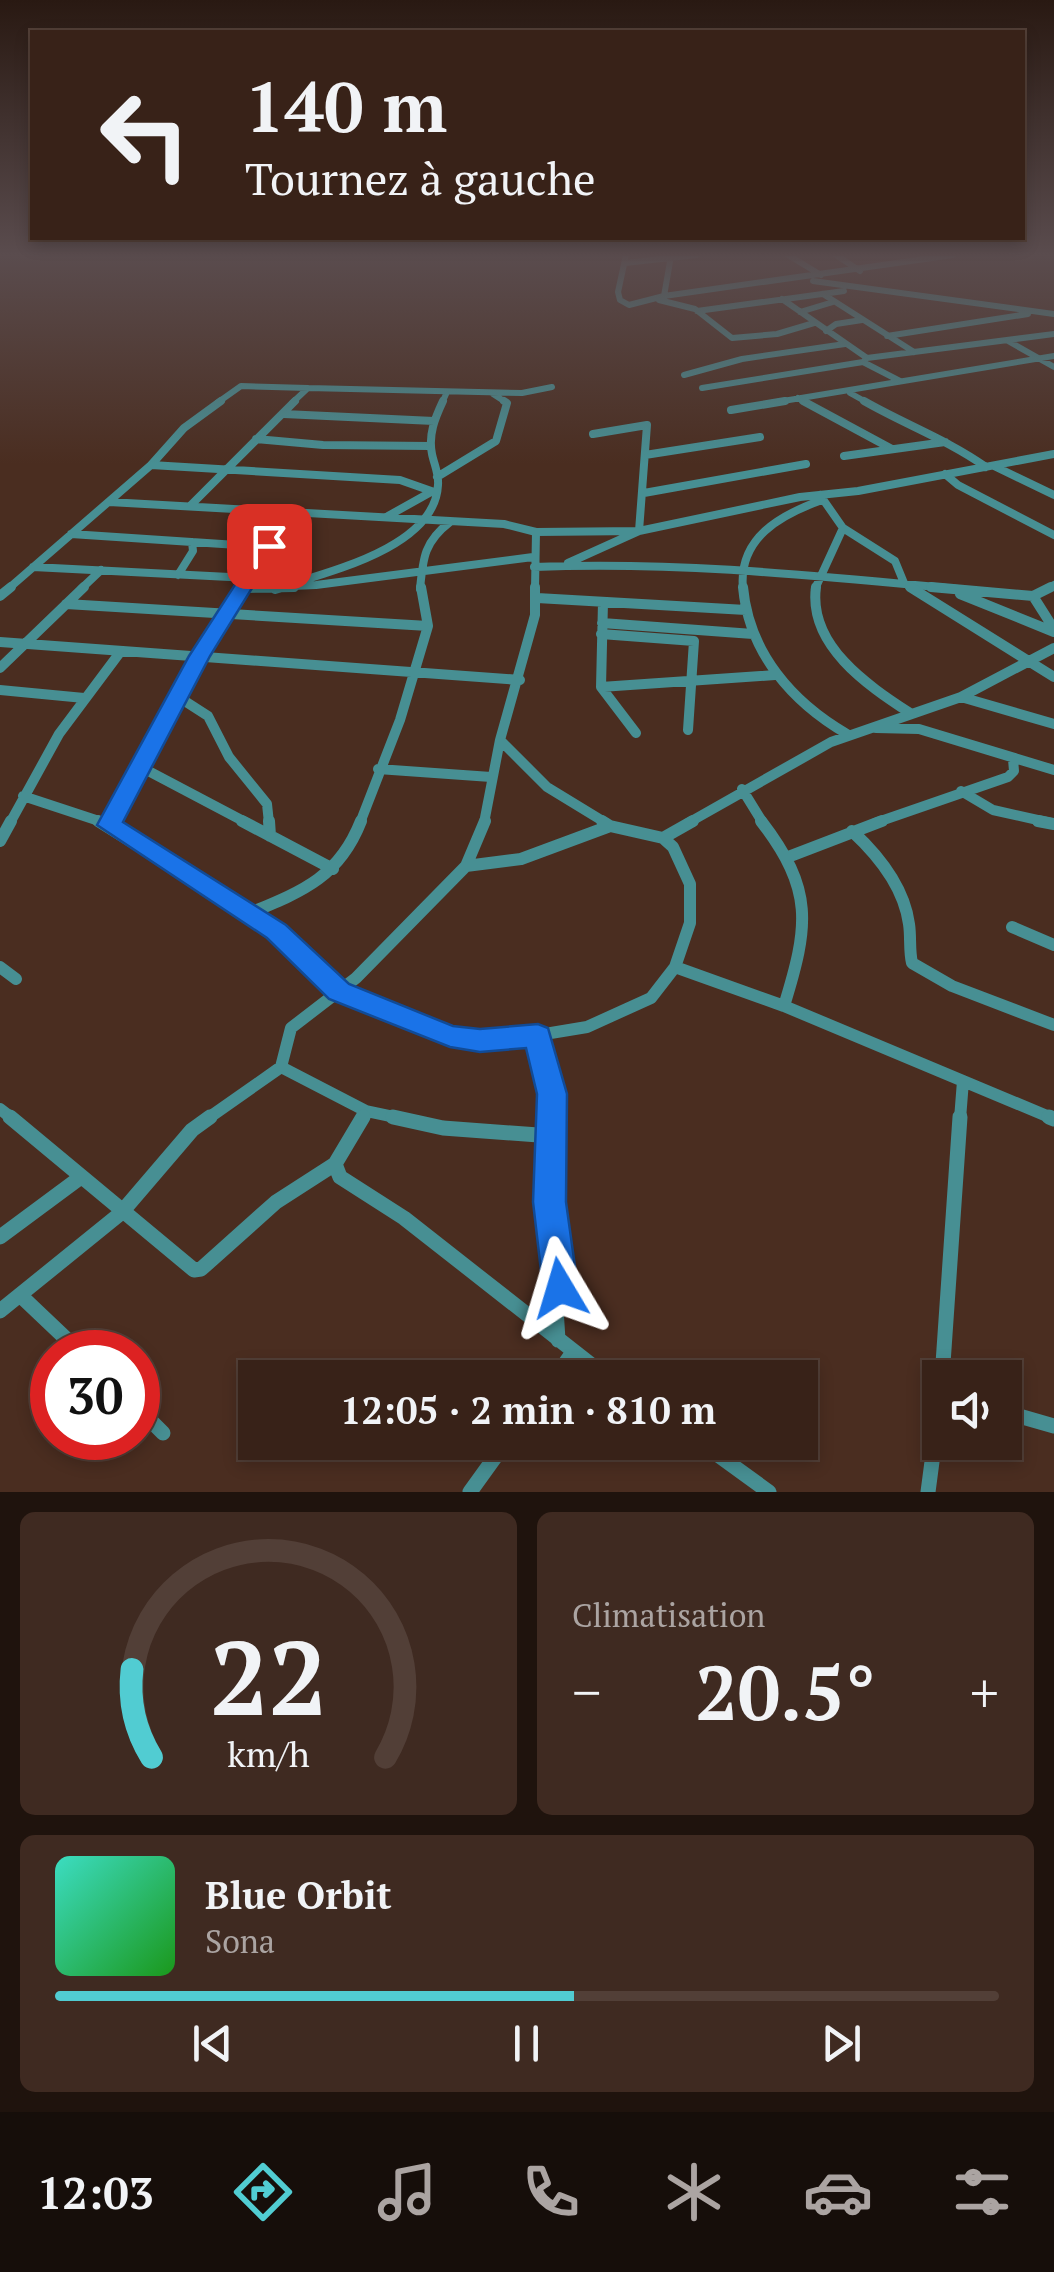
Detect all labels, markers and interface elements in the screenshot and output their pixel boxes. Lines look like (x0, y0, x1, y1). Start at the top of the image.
text: 140 m (245, 59, 447, 152)
icon: left (80, 70, 210, 200)
text: Tournez à gauche (245, 148, 596, 208)
pin (227, 504, 312, 589)
icon: arrive (242, 519, 297, 574)
position arrow (508, 1236, 612, 1340)
speed limit sign: 30 (30, 1330, 160, 1460)
map controls (922, 1360, 1022, 1460)
button: sound (922, 1360, 1022, 1460)
text: 12:05 · 2 min · 810 m (340, 1385, 716, 1435)
text: Climatisation (572, 1594, 765, 1636)
text: 22 (210, 1607, 327, 1745)
text: 20.5° (695, 1642, 876, 1741)
text: − (572, 1655, 601, 1728)
text: + (970, 1655, 999, 1728)
text: km/h (227, 1730, 310, 1777)
text: Blue Orbit (205, 1870, 392, 1920)
text: Sona (205, 1920, 275, 1962)
icon: previous (185, 2016, 240, 2071)
icon: pause (499, 2016, 554, 2071)
icon: next (814, 2016, 869, 2071)
icon: directions (228, 2157, 298, 2227)
icon: music (372, 2157, 442, 2227)
icon: phone (516, 2157, 586, 2227)
icon: climate (659, 2157, 729, 2227)
icon: car (803, 2157, 873, 2227)
icon: filters (947, 2157, 1017, 2227)
text: 12:03 (37, 2162, 154, 2222)

